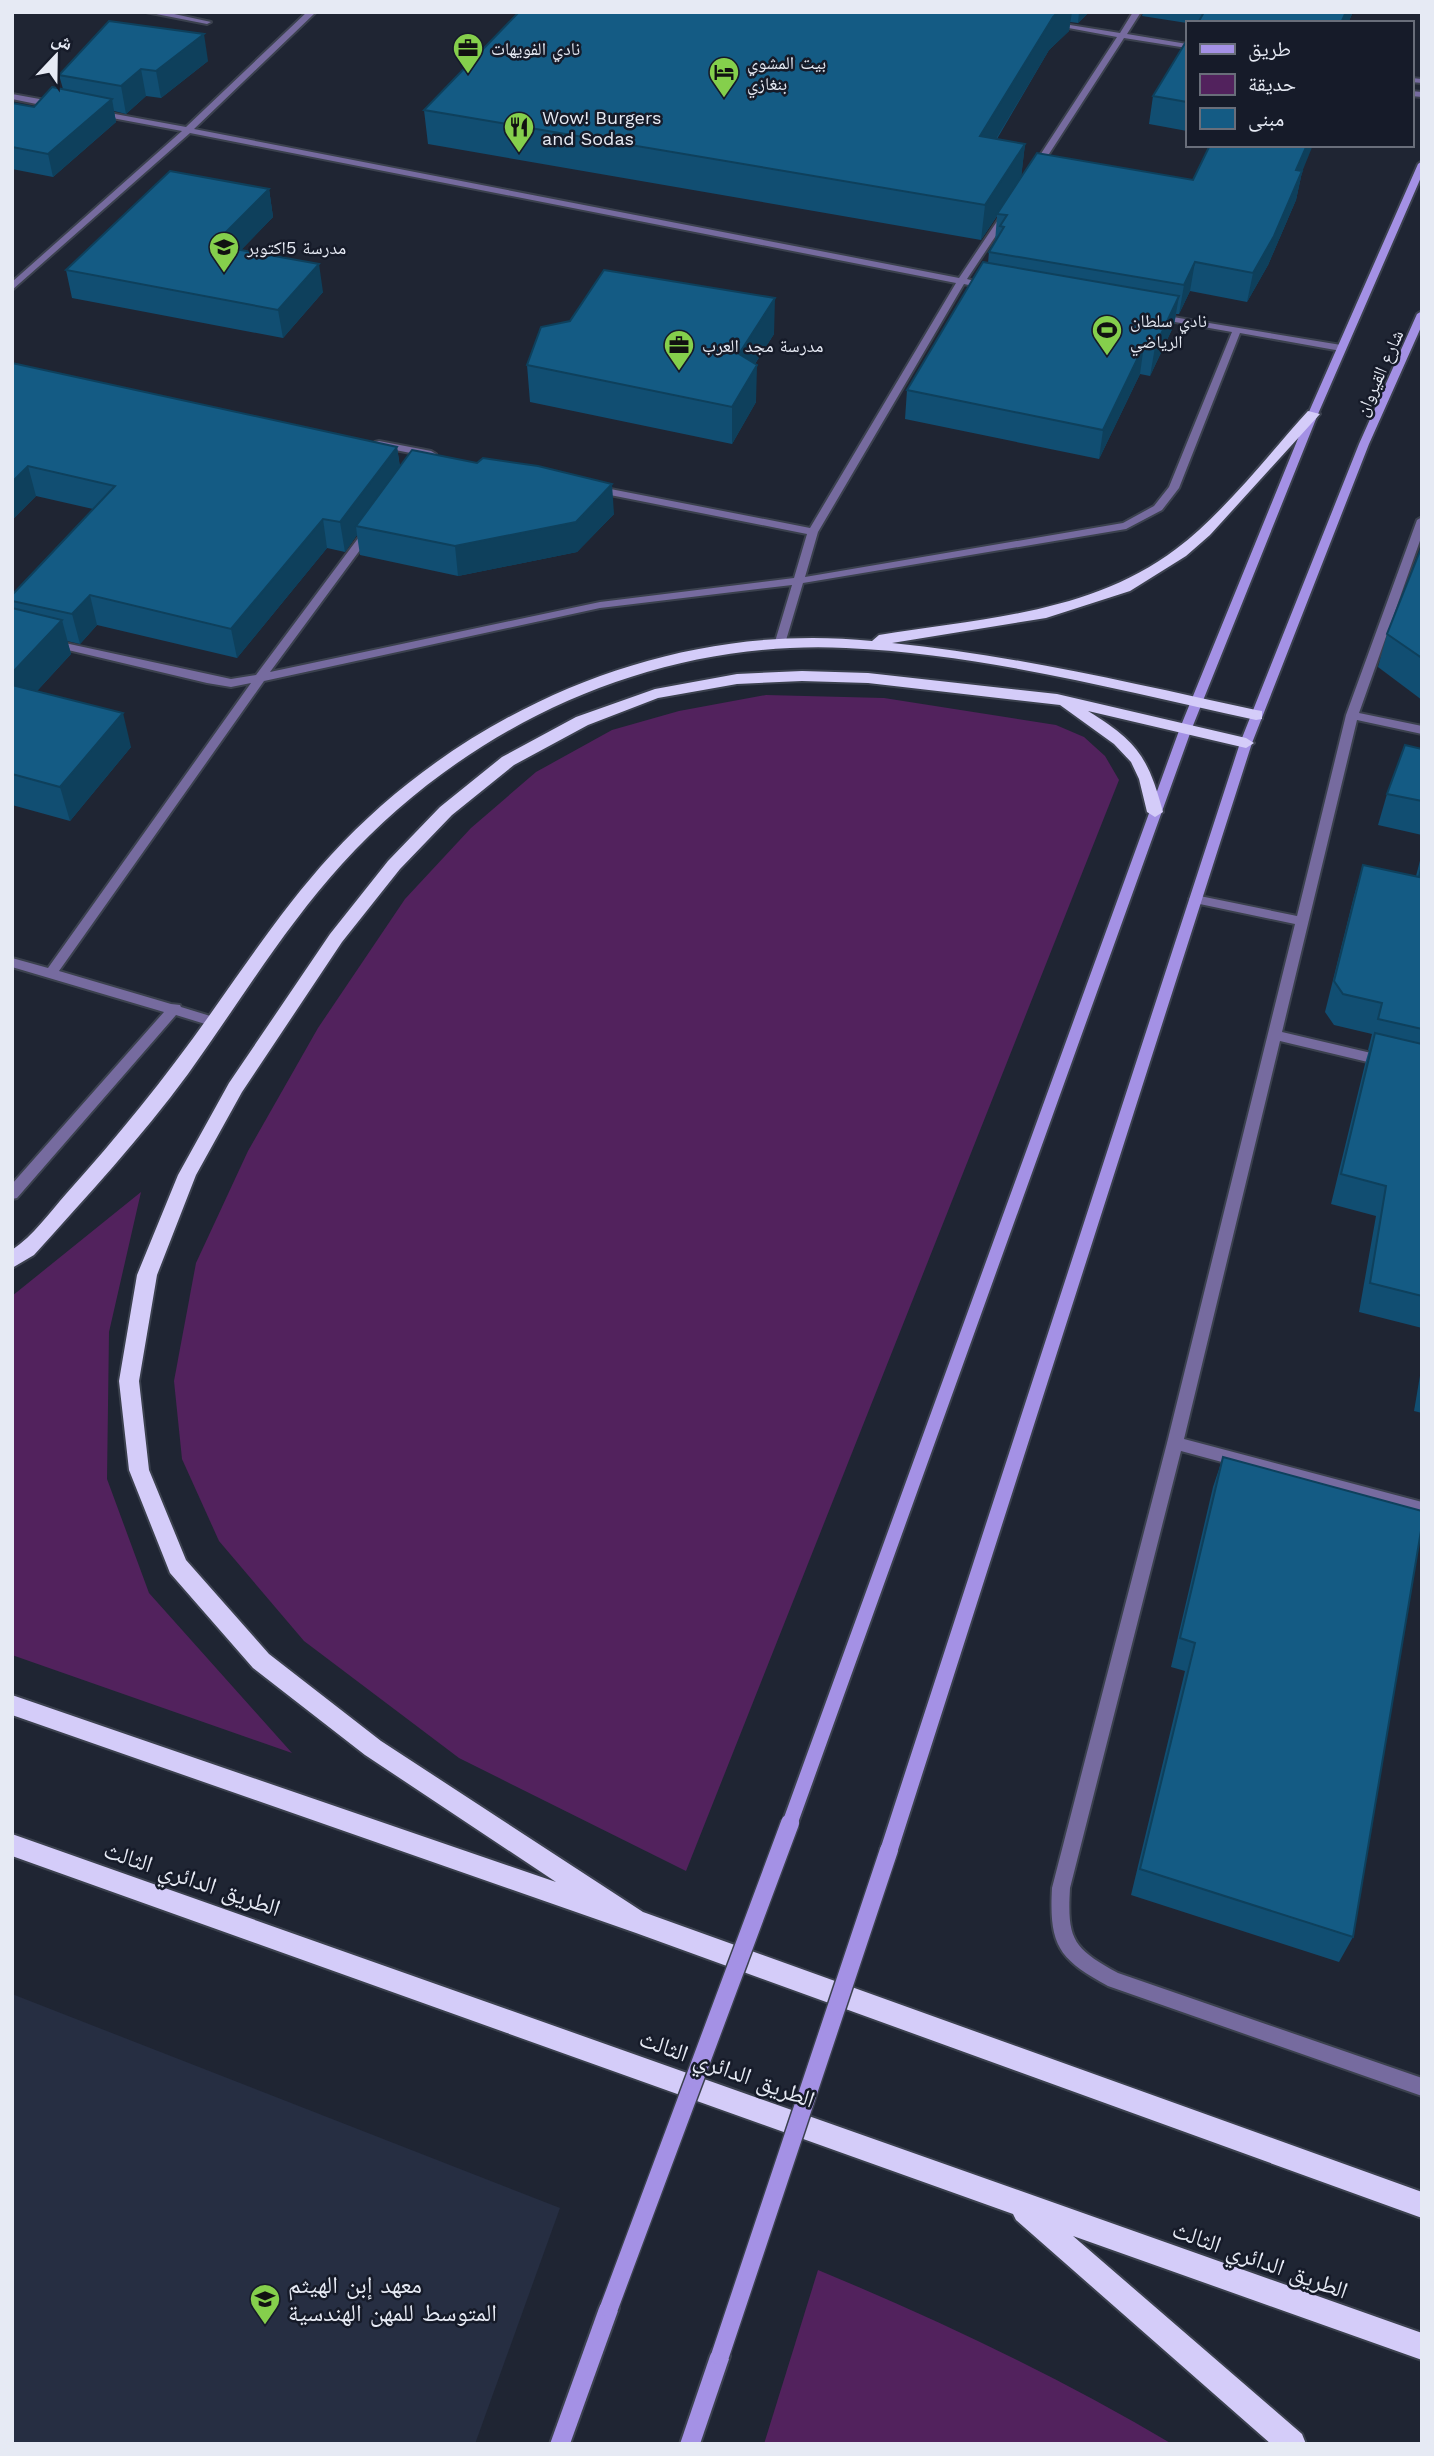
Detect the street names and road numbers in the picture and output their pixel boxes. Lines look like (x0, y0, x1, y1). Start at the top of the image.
street label: شارع القيروان (1351, 327, 1408, 420)
street label: الطريق الدائري الثالث (98, 1836, 284, 1927)
street label: الطريق الدائري الثالث (634, 2024, 819, 2119)
street label: الطريق الدائري الثالث (1167, 2215, 1352, 2310)

